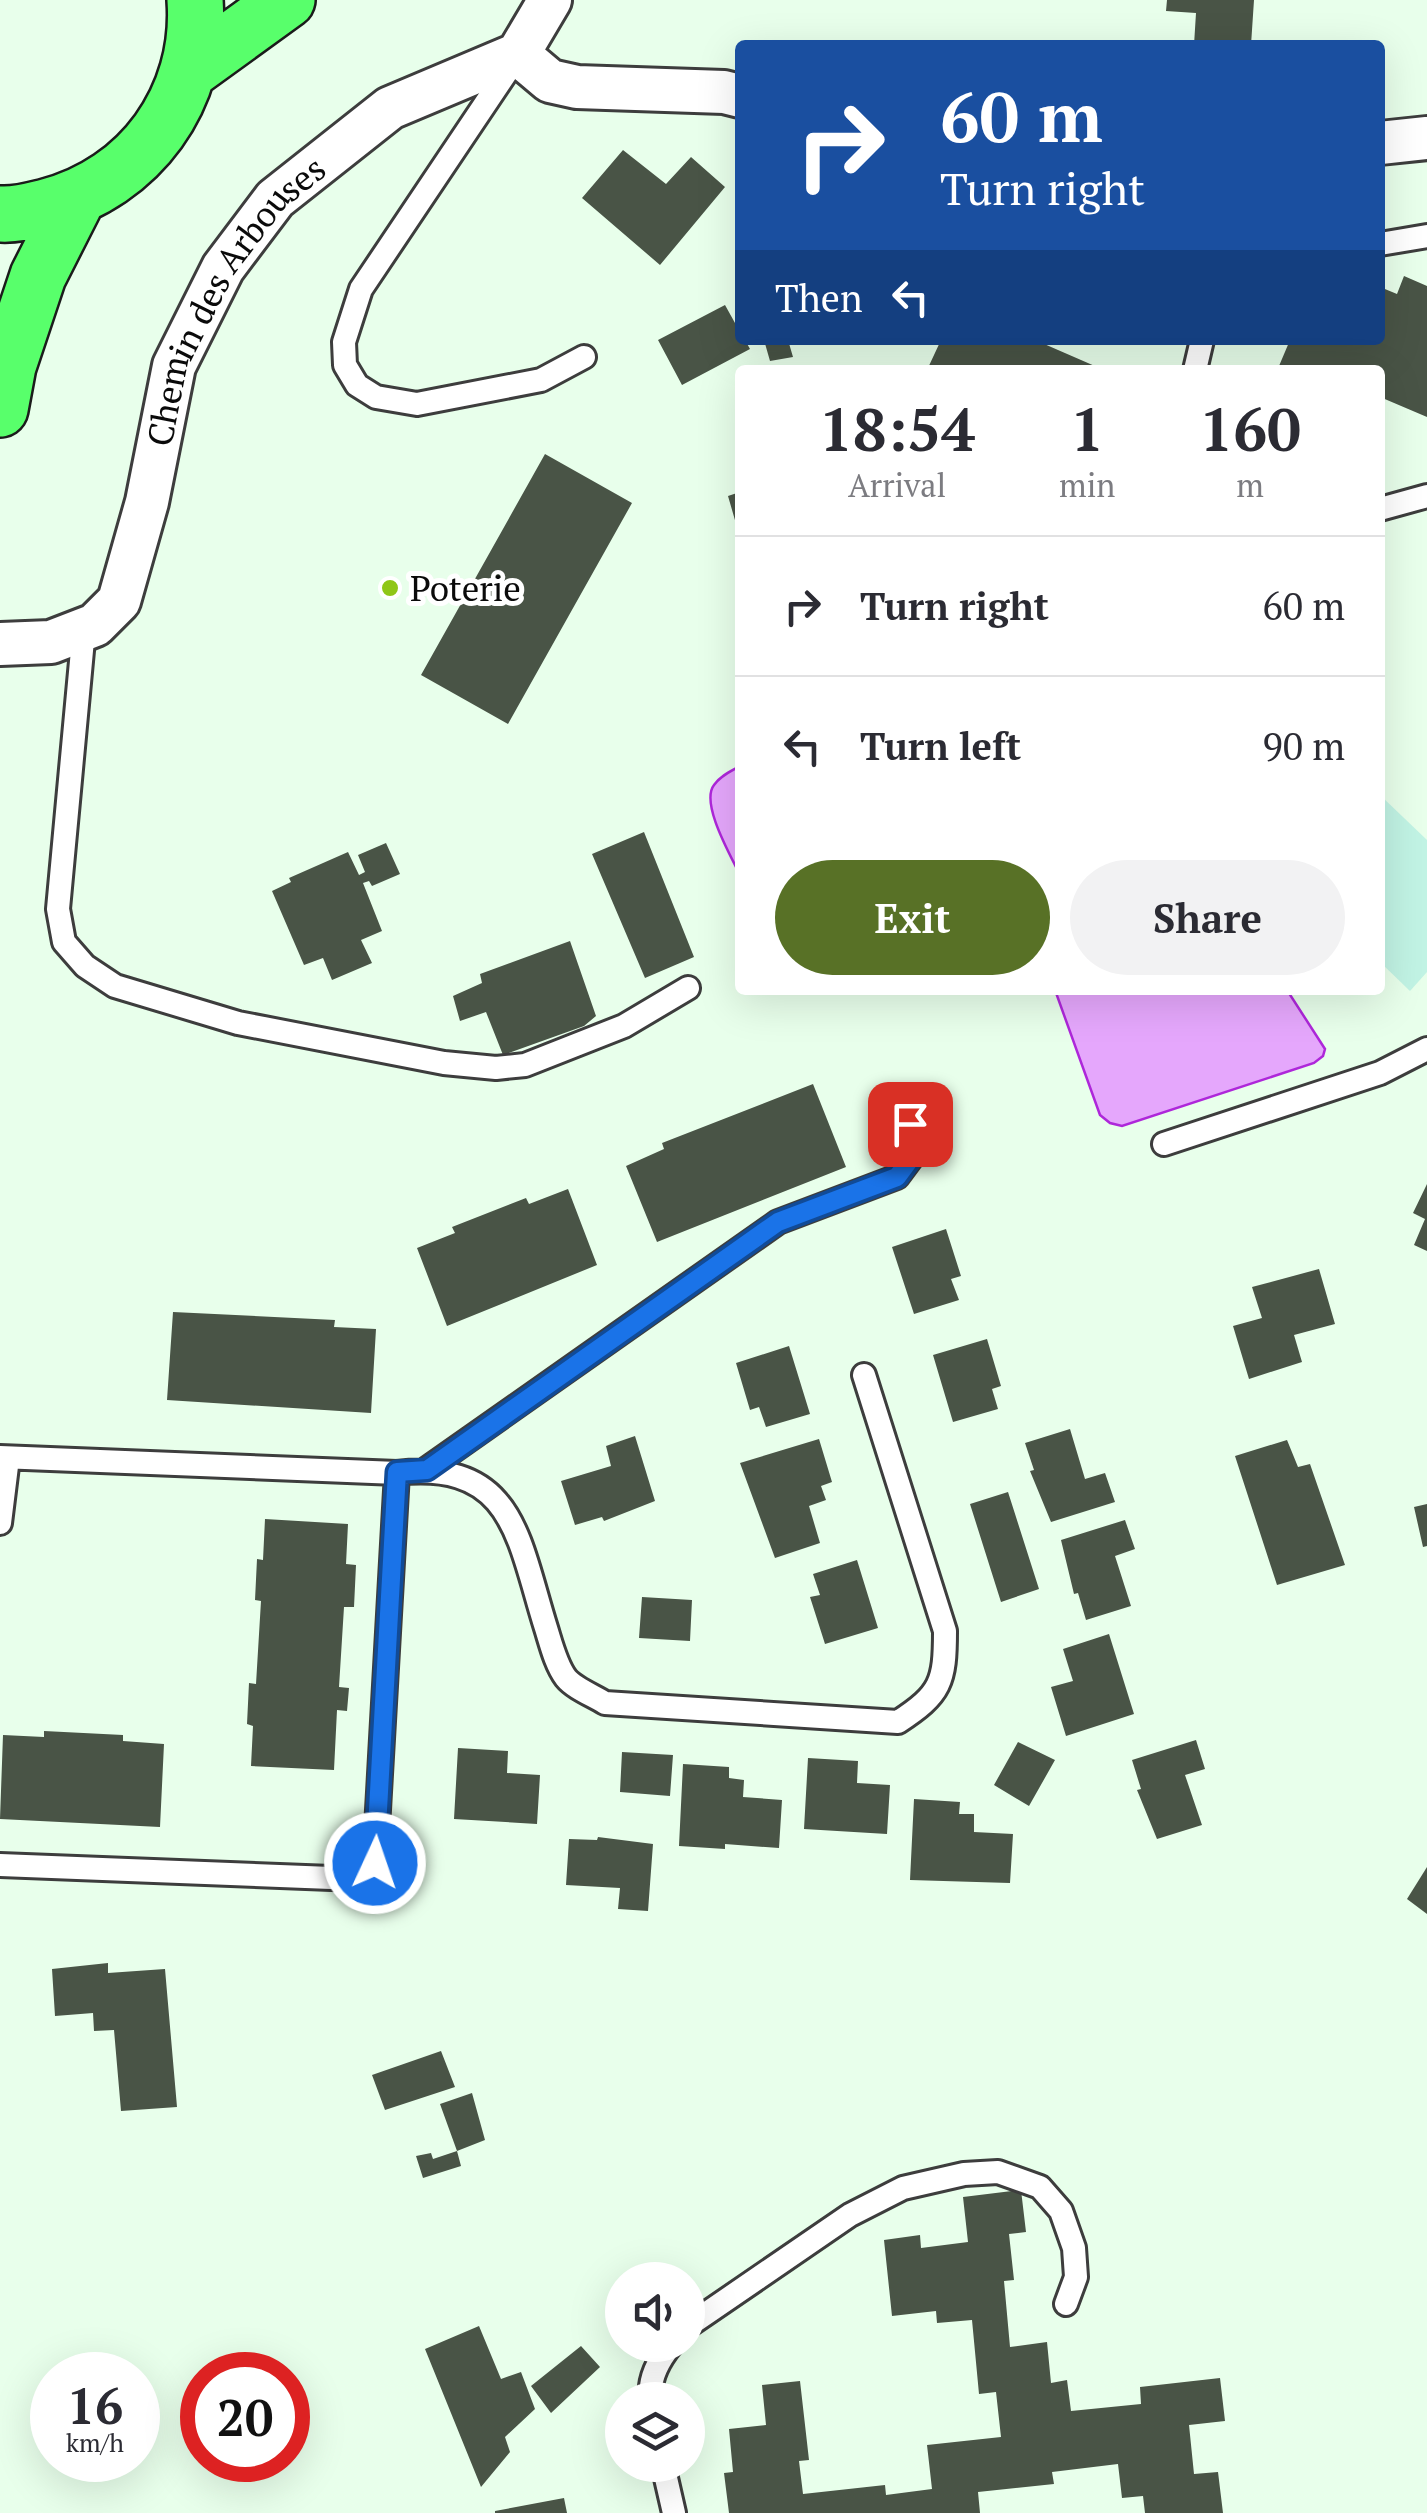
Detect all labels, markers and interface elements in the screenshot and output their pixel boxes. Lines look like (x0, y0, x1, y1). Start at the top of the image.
text: 60 m (940, 69, 1103, 162)
icon: right (775, 80, 905, 210)
street label: Chemin des Arbouses (136, 145, 334, 450)
text: Turn right (940, 158, 1145, 218)
icon: left (883, 270, 938, 325)
text: Then (775, 273, 863, 323)
text: 18:54 (819, 389, 975, 468)
text: 1 (1070, 389, 1104, 468)
text: 160 (1199, 389, 1301, 468)
text: Arrival (848, 464, 946, 506)
text: min (1059, 464, 1115, 506)
text: m (1236, 464, 1264, 506)
place label: Poterie (410, 565, 521, 611)
marker: Poterie (379, 577, 401, 599)
icon: right (775, 579, 830, 634)
text: Turn right (860, 581, 1049, 631)
text: 60 m (1262, 581, 1345, 631)
icon: left (775, 719, 830, 774)
text: Turn left (860, 721, 1021, 771)
text: 90 m (1262, 721, 1345, 771)
button: Exit (775, 860, 1050, 975)
button: Share (1070, 860, 1345, 975)
pin (868, 1082, 953, 1167)
icon: arrive (883, 1097, 938, 1152)
position arrow (323, 1811, 427, 1915)
map controls (605, 2262, 705, 2482)
button: sound (605, 2262, 705, 2362)
speed limit sign: 20 (180, 2352, 310, 2482)
text: 16 (67, 2372, 123, 2438)
button: layers (605, 2382, 705, 2482)
text: km/h (66, 2426, 124, 2459)

